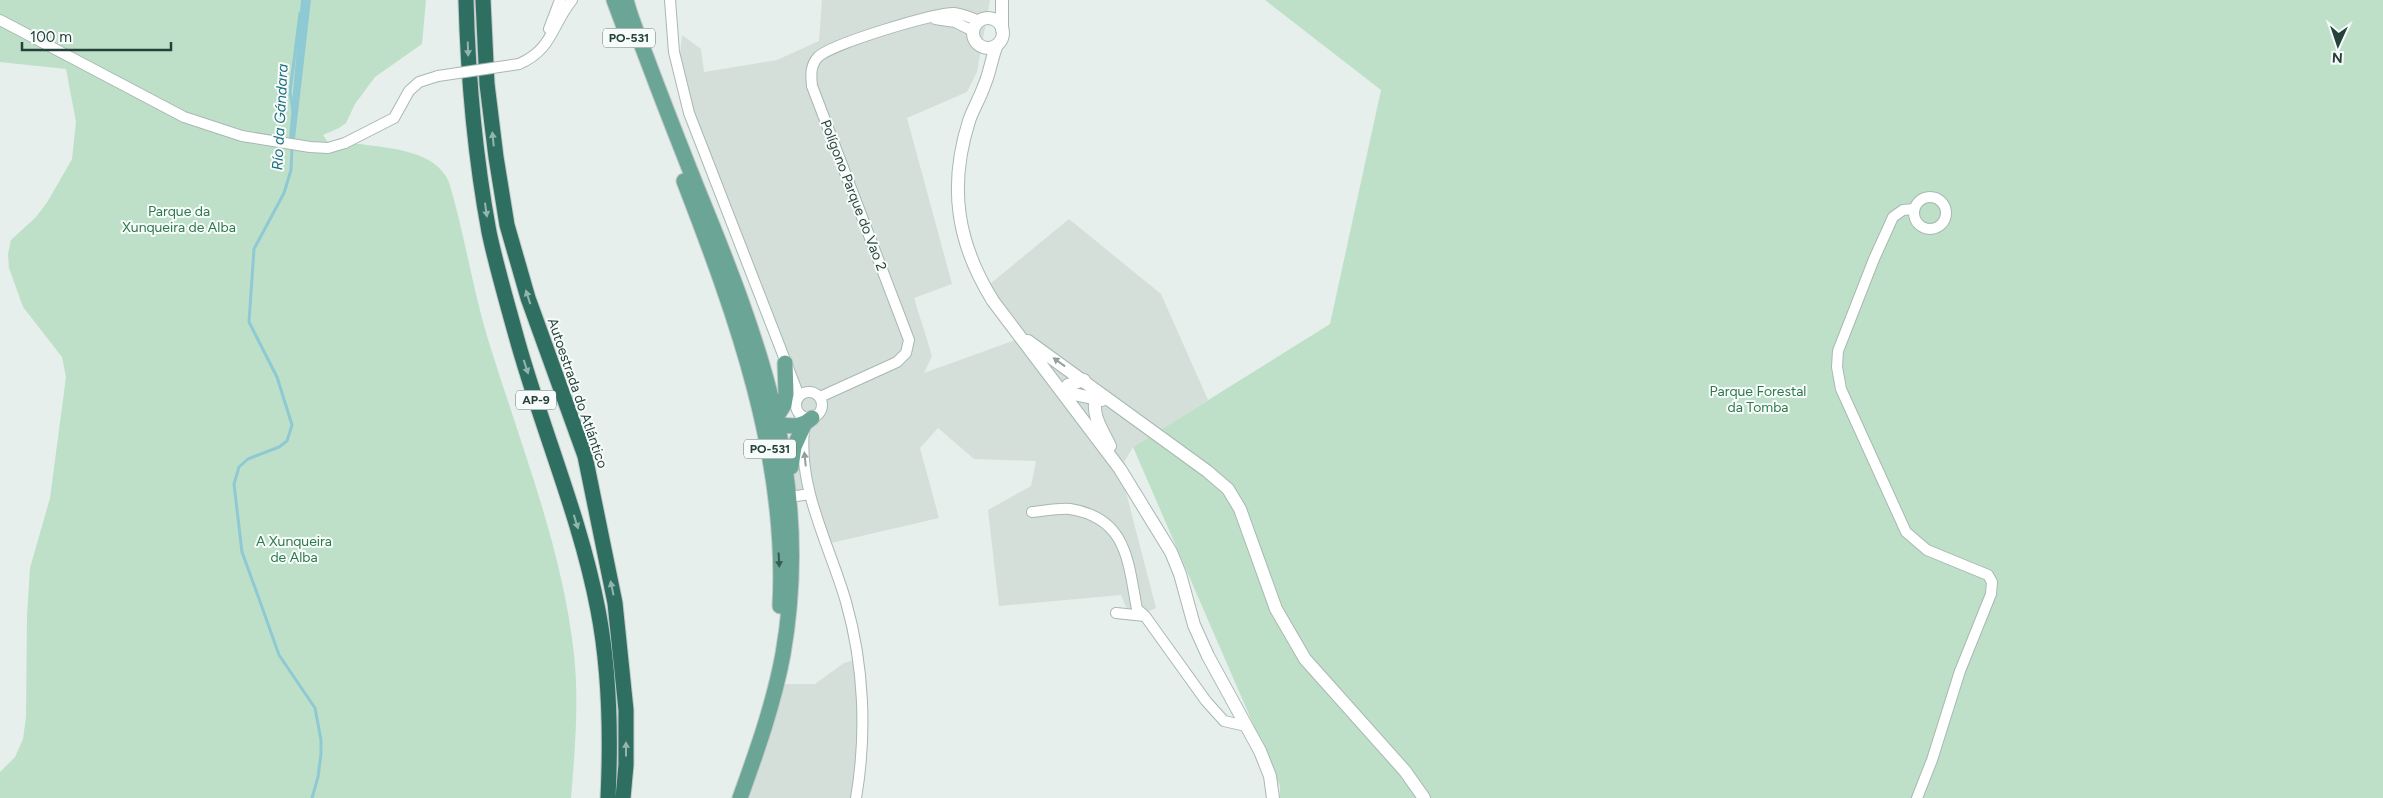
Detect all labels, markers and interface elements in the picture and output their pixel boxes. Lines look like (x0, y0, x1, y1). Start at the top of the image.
scale bar (22, 20, 171, 52)
north arrow (2313, 20, 2363, 70)
text: 100 m (30, 28, 72, 46)
road number: PO-531 (603, 28, 655, 48)
one-way arrow (464, 41, 472, 57)
text: N (2331, 49, 2343, 66)
water label: Río da Gándara (268, 63, 292, 171)
street label: Polígono Parque do Vao 2 (817, 117, 890, 273)
one-way arrow (489, 131, 497, 147)
one-way arrow (482, 202, 490, 218)
park label: Parque da Xunqueira de Alba (122, 203, 236, 236)
one-way arrow (524, 290, 531, 305)
street label: Autoestrada do Atlántico (544, 316, 611, 470)
one-way arrow (1053, 357, 1066, 368)
one-way arrow (523, 360, 530, 375)
park label: Parque Forestal da Tomba (1710, 383, 1806, 416)
road number: AP-9 (516, 390, 556, 410)
road number: PO-531 (744, 439, 796, 458)
one-way arrow (800, 451, 808, 467)
one-way arrow (572, 515, 580, 530)
park label: A Xunqueira de Alba (256, 533, 332, 566)
one-way arrow (775, 552, 783, 568)
one-way arrow (608, 580, 616, 595)
one-way arrow (623, 741, 631, 757)

